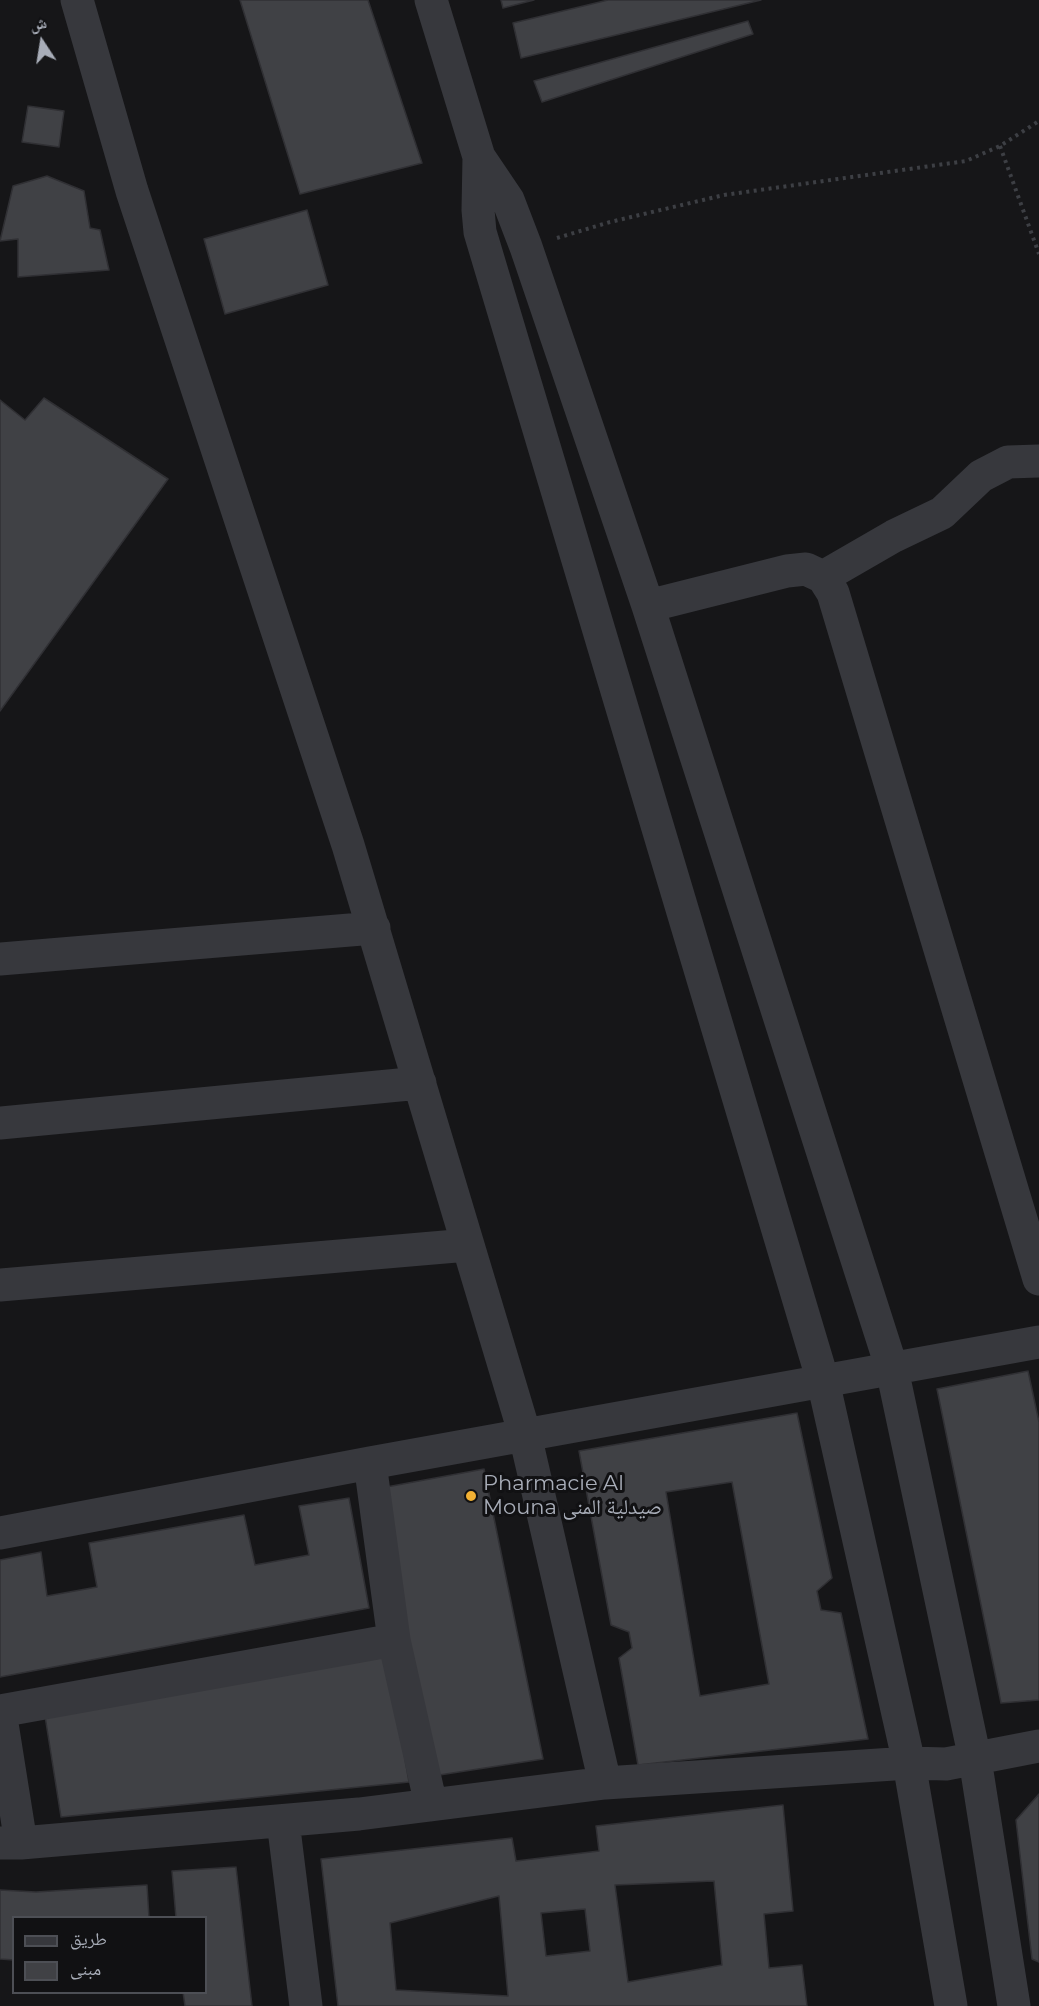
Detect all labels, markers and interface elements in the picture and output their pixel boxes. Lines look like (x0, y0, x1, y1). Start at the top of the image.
north arrow (12, 12, 72, 72)
text: ش (28, 13, 48, 35)
place label: Pharmacie Al Mouna صيدلية المنى (483, 1471, 662, 1521)
marker: Pharmacie Al Mouna صيدلية المنى (464, 1489, 478, 1503)
legend (12, 1916, 207, 1994)
text: طريق (70, 1928, 107, 1950)
text: مبنى (70, 1958, 101, 1980)

